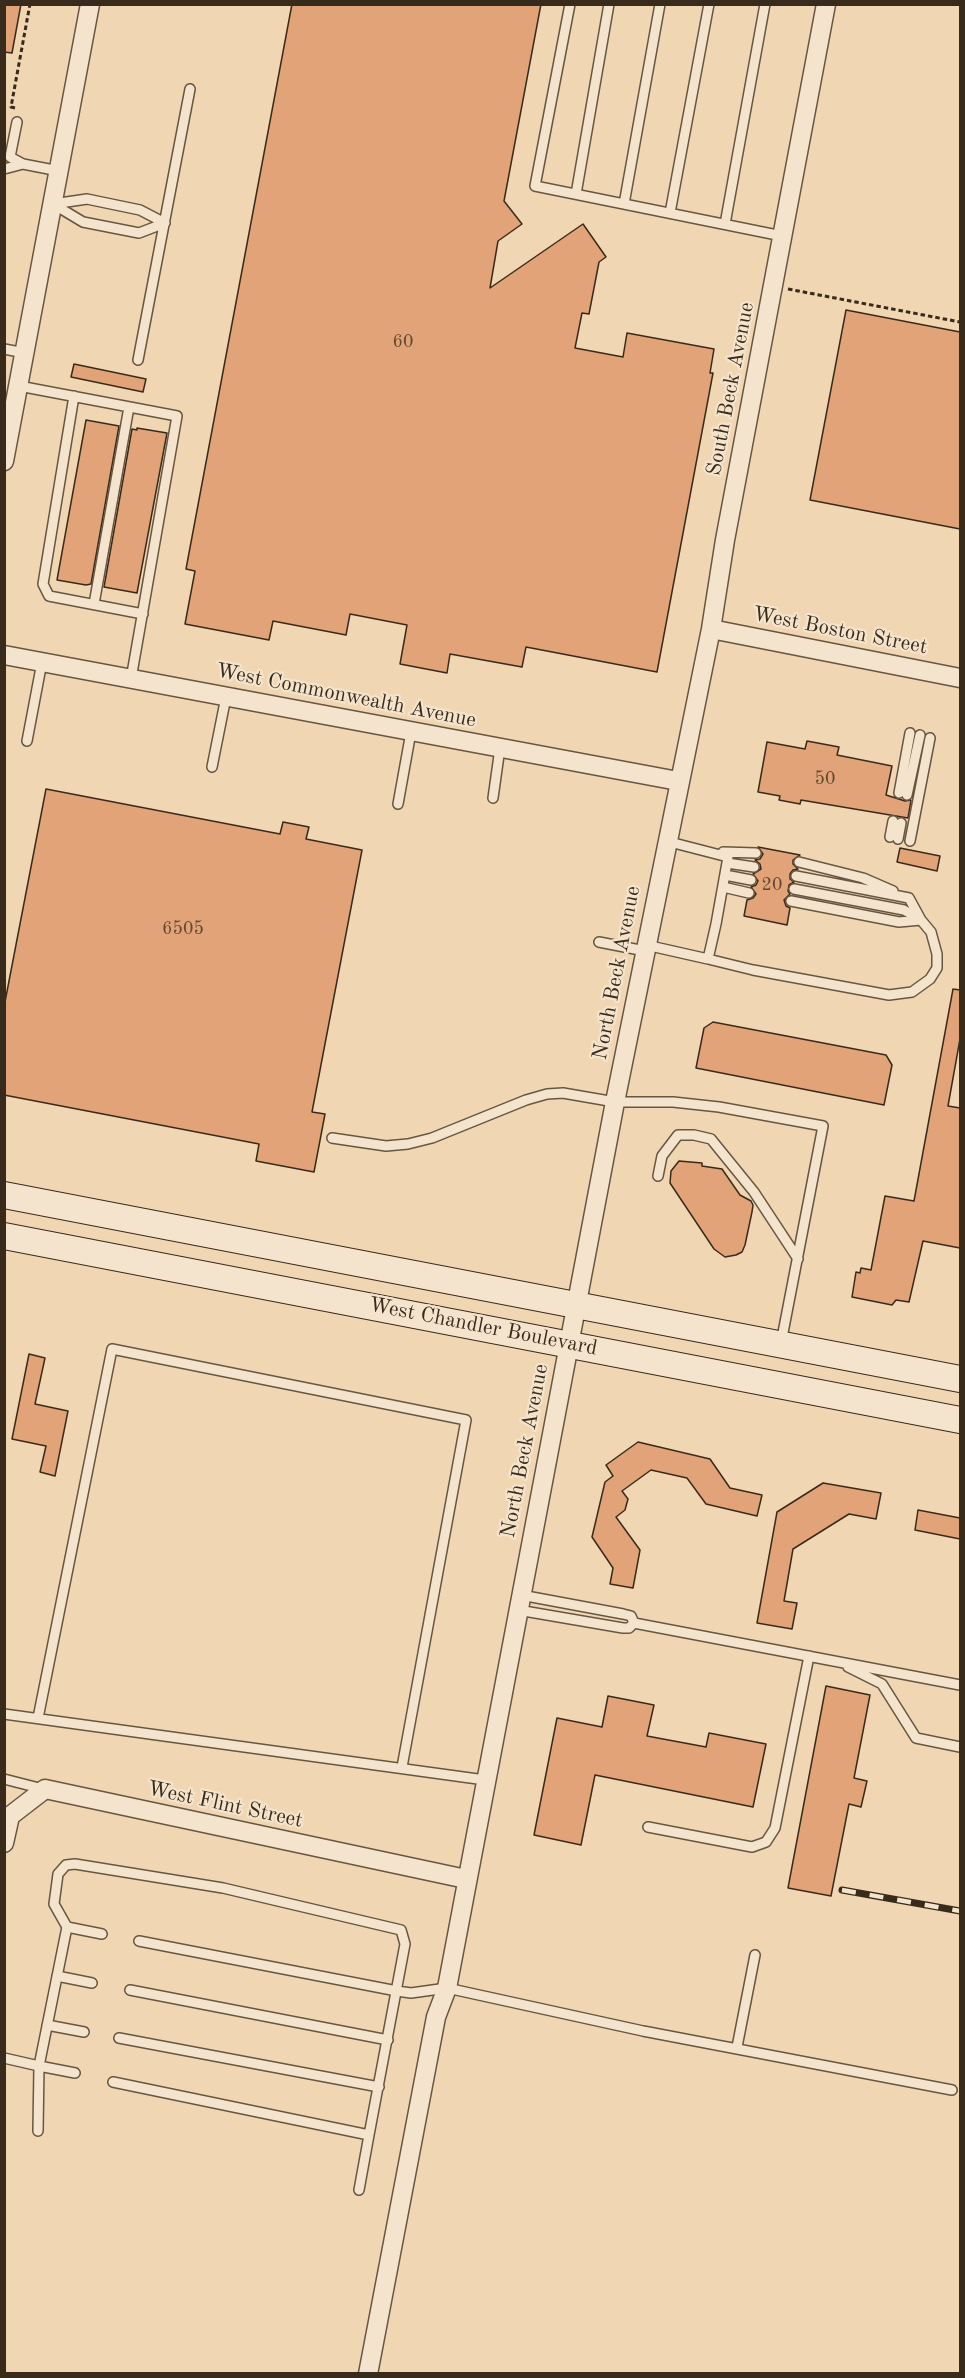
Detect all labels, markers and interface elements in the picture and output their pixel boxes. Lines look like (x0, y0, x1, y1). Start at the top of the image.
street label: South Beck Avenue (702, 300, 760, 478)
house number: 60 (393, 331, 413, 353)
street label: West Boston Street (751, 602, 929, 660)
street label: West Commonwealth Avenue (214, 658, 478, 734)
house number: 50 (815, 768, 835, 790)
house number: 20 (762, 874, 782, 896)
street label: North Beck Avenue (588, 884, 646, 1062)
house number: 6505 (162, 918, 204, 940)
street label: West Chandler Boulevard (367, 1292, 599, 1362)
street label: North Beck Avenue (496, 1362, 554, 1540)
street label: West Flint Street (145, 1776, 305, 1834)

